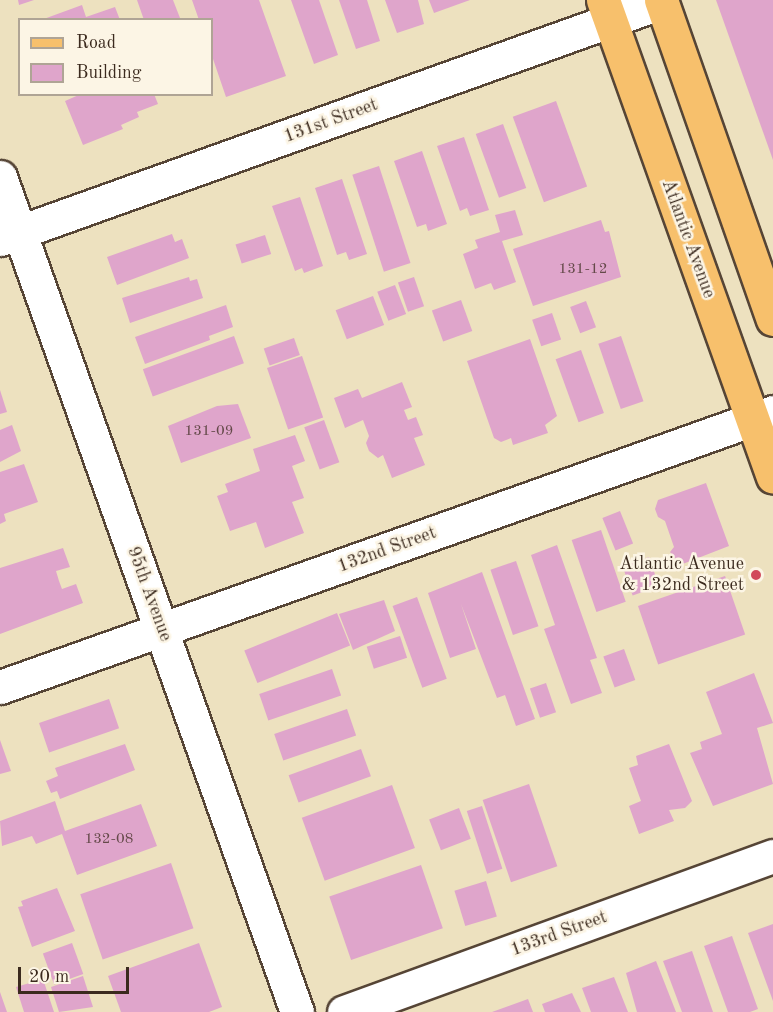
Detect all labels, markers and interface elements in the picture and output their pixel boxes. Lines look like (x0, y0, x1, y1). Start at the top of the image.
legend (18, 18, 213, 96)
text: Road (76, 34, 116, 52)
text: Building (76, 64, 141, 82)
street label: 131st Street (281, 94, 381, 148)
street label: Atlantic Avenue (657, 177, 719, 301)
house number: 131-12 (558, 261, 608, 279)
house number: 131-09 (184, 423, 234, 441)
street label: 132nd Street (335, 522, 439, 578)
street label: 95th Avenue (122, 544, 176, 644)
place label: Atlantic Avenue & 132nd Street (619, 554, 744, 596)
marker: Atlantic Avenue & 132nd Street (749, 568, 763, 582)
house number: 132-08 (84, 831, 134, 849)
street label: 133rd Street (508, 907, 610, 961)
scale bar (21, 955, 132, 993)
text: 20 m (29, 968, 69, 986)

